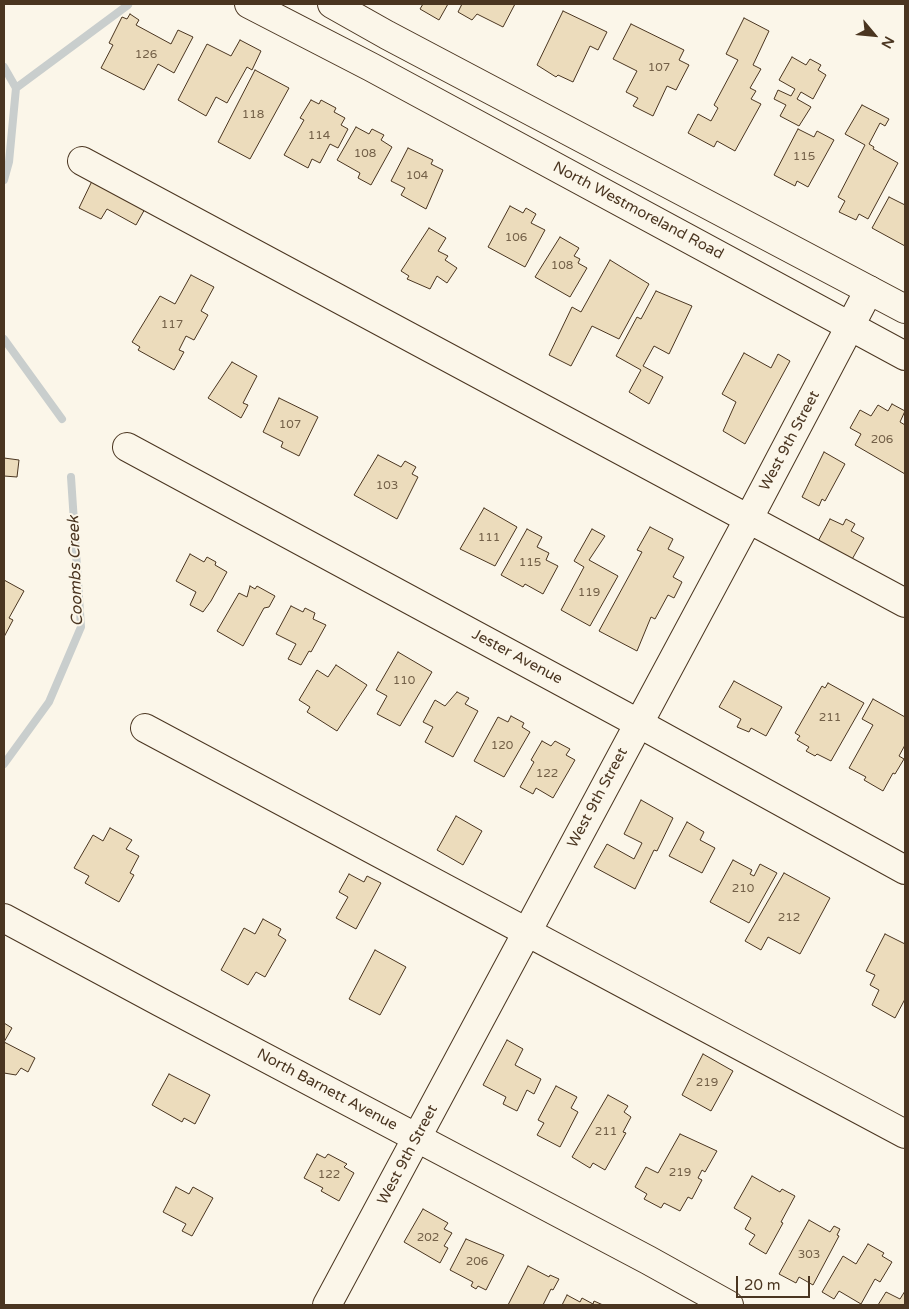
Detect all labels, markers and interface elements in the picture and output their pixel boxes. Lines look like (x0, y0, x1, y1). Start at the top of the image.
north arrow (849, 10, 899, 60)
text: N (878, 33, 898, 51)
house number: 126 (135, 48, 157, 62)
house number: 107 (648, 61, 670, 75)
house number: 118 (242, 108, 264, 122)
house number: 114 (308, 129, 330, 143)
house number: 108 (354, 147, 376, 161)
house number: 115 (793, 150, 815, 164)
street label: North Westmoreland Road (550, 158, 726, 264)
house number: 104 (406, 169, 428, 183)
house number: 106 (505, 231, 527, 245)
house number: 108 (551, 259, 573, 273)
house number: 117 (161, 318, 183, 332)
street label: West 9th Street (756, 388, 824, 494)
house number: 107 (279, 418, 301, 432)
house number: 206 (871, 433, 893, 447)
house number: 103 (376, 479, 398, 493)
water label: Coombs Creek (64, 515, 88, 627)
house number: 111 (478, 531, 500, 545)
house number: 115 (519, 556, 541, 570)
house number: 119 (578, 586, 600, 600)
street label: Jester Avenue (469, 626, 565, 688)
house number: 110 (393, 674, 415, 688)
house number: 211 (819, 711, 841, 725)
house number: 120 (491, 739, 513, 753)
street label: West 9th Street (564, 745, 632, 851)
house number: 122 (536, 767, 558, 781)
house number: 210 (732, 882, 754, 896)
house number: 212 (778, 911, 800, 925)
street label: North Barnett Avenue (254, 1045, 400, 1135)
house number: 219 (696, 1076, 718, 1090)
street label: West 9th Street (374, 1102, 442, 1208)
house number: 211 (595, 1125, 617, 1139)
house number: 219 (669, 1166, 691, 1180)
house number: 122 (318, 1168, 340, 1182)
house number: 202 (417, 1231, 439, 1245)
house number: 303 (798, 1248, 820, 1262)
house number: 206 (466, 1255, 488, 1269)
scale bar (739, 1266, 813, 1298)
text: 20 m (744, 1276, 781, 1294)

